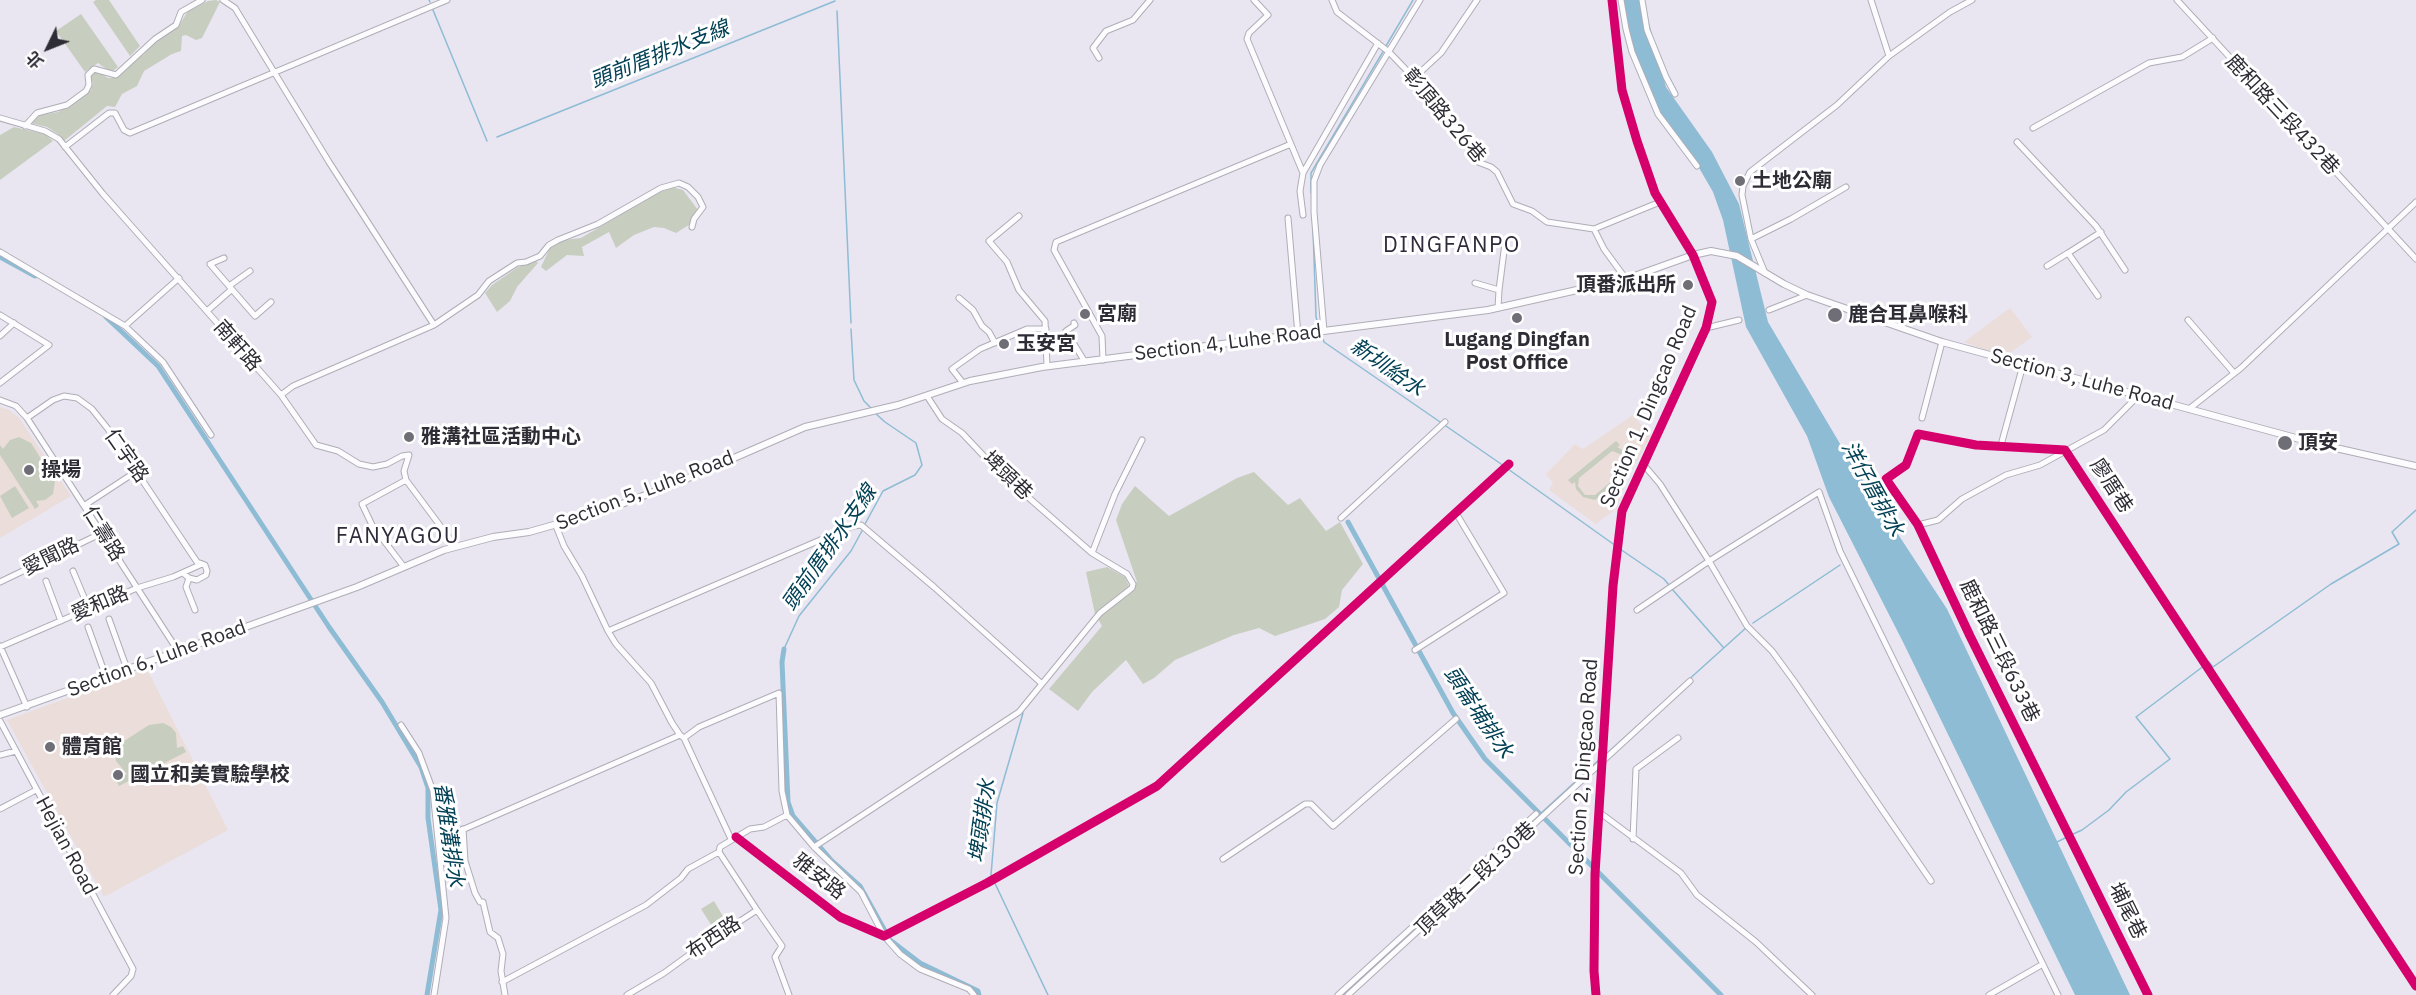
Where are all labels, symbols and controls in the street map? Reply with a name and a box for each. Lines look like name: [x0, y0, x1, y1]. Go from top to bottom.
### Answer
water label: 頭前厝排水支線: [587, 16, 733, 94]
north arrow: [18, 18, 78, 78]
text: 北: [22, 48, 48, 73]
street label: 鹿和路三段432巷: [2220, 50, 2344, 180]
street label: 彰頂路326巷: [1398, 64, 1490, 168]
place label: 土地公廟: [1752, 169, 1832, 193]
marker: 土地公廟: [1733, 174, 1747, 188]
district label: DINGFANPO: [1383, 233, 1521, 259]
place label: 頂番派出所: [1576, 273, 1676, 297]
marker: 頂番派出所: [1681, 278, 1695, 292]
place label: 宮廟: [1097, 302, 1137, 326]
street label: Section 1, Dingcao Road: [1596, 302, 1702, 512]
place label: 鹿合耳鼻喉科: [1848, 303, 1968, 327]
marker: 鹿合耳鼻喉科: [1826, 306, 1844, 324]
marker: 宮廟: [1078, 307, 1092, 321]
marker: Lugang Dingfan Post Office: [1510, 311, 1524, 325]
street label: 南軒路: [208, 315, 266, 377]
street label: Section 4, Luhe Road: [1133, 320, 1323, 366]
place label: Lugang Dingfan Post Office: [1444, 328, 1590, 375]
place label: 玉安宮: [1016, 332, 1076, 356]
water label: 新圳給水: [1345, 334, 1429, 402]
marker: 玉安宮: [997, 337, 1011, 351]
street label: Section 3, Luhe Road: [1988, 344, 2176, 416]
street label: 仁宇路: [99, 425, 153, 487]
place label: 雅溝社區活動中心: [421, 425, 581, 449]
marker: 雅溝社區活動中心: [402, 430, 416, 444]
place label: 頂安: [2298, 431, 2338, 455]
marker: 頂安: [2276, 434, 2294, 452]
water label: 洋仔厝排水: [1836, 437, 1908, 541]
street label: Section 5, Luhe Road: [553, 446, 737, 536]
street label: 埤頭巷: [977, 447, 1037, 505]
street label: 廖厝巷: [2085, 454, 2137, 518]
place label: 操場: [41, 458, 81, 482]
marker: 操場: [22, 463, 36, 477]
water label: 頭前厝排水支線: [778, 481, 882, 615]
street label: 仁壽路: [77, 502, 129, 566]
district label: FANYAGOU: [336, 524, 460, 550]
street label: 愛聞路: [19, 533, 83, 581]
street label: 鹿和路三段633巷: [1954, 576, 2044, 726]
street label: 愛和路: [68, 581, 132, 627]
street label: Section 6, Luhe Road: [64, 616, 250, 702]
street label: Section 2, Dingcao Road: [1564, 658, 1604, 876]
water label: 頭崙埔排水: [1438, 662, 1518, 764]
place label: 體育館: [62, 735, 122, 759]
marker: 體育館: [43, 740, 57, 754]
place label: 國立和美實驗學校: [130, 763, 290, 787]
marker: 國立和美實驗學校: [111, 768, 125, 782]
water label: 埤頭排水: [965, 778, 1001, 864]
water label: 番雅溝排水: [428, 781, 468, 889]
street label: Hejian Road: [30, 793, 102, 899]
street label: 頂草路二段130巷: [1411, 817, 1541, 941]
street label: 雅安路: [788, 849, 850, 905]
street label: 埔尾巷: [2103, 879, 2151, 943]
street label: 布西路: [682, 911, 746, 965]

